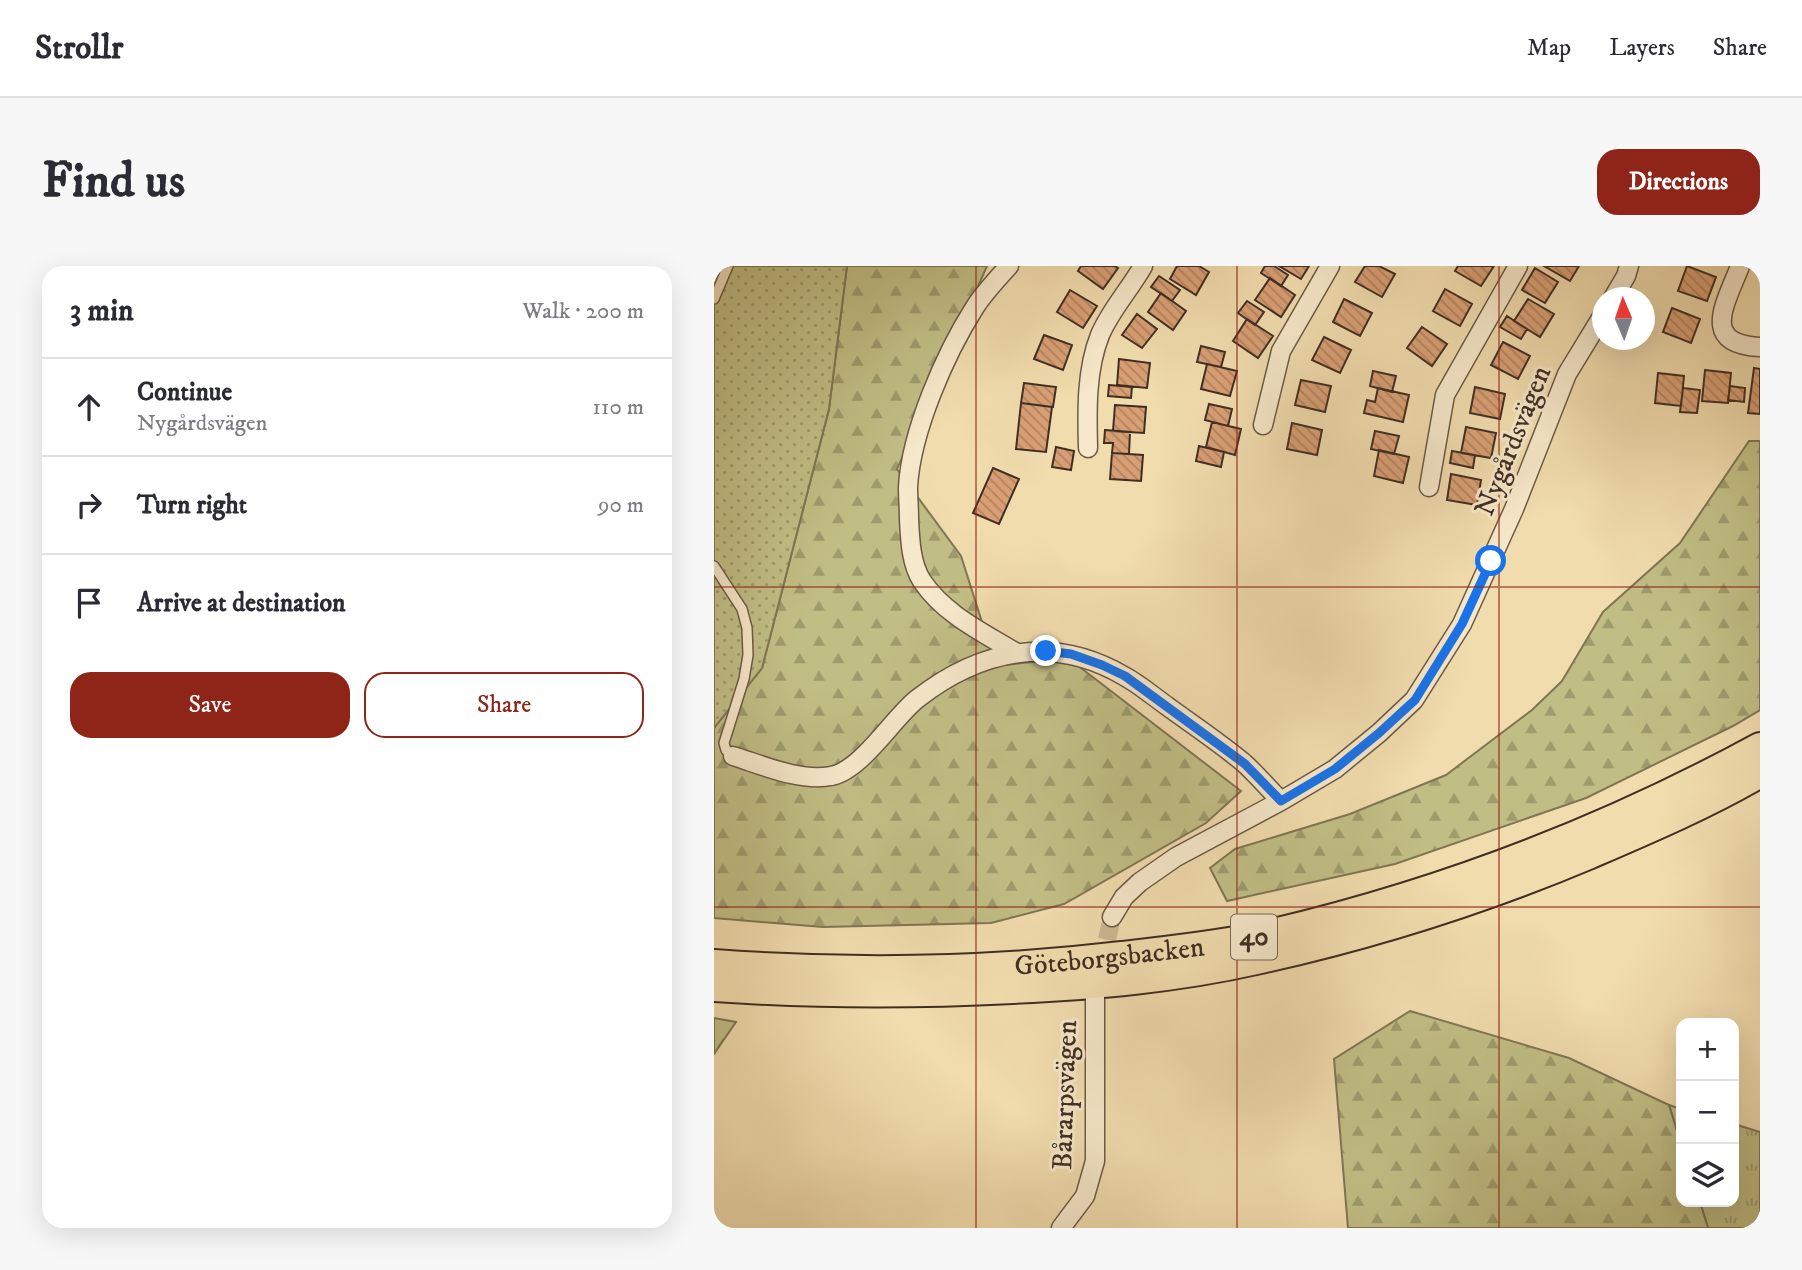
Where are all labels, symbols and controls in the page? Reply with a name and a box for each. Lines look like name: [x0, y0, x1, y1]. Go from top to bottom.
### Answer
text: Strollr: [35, 28, 123, 69]
text: Map: [1527, 33, 1571, 63]
text: Layers: [1609, 33, 1675, 63]
text: Share: [1713, 33, 1767, 63]
button: Directions: [1597, 149, 1760, 215]
text: Find us: [42, 151, 185, 213]
north arrow: [1592, 287, 1655, 350]
text: 3 min: [70, 293, 134, 330]
text: Walk · 200 m: [523, 297, 644, 326]
street label: Nygårdsvägen: [1467, 360, 1559, 521]
text: Continue: [137, 376, 232, 409]
icon: ahead: [70, 388, 108, 426]
text: 110 m: [593, 393, 644, 422]
text: Nygårdsvägen: [137, 409, 268, 438]
icon: right: [70, 486, 108, 524]
text: Turn right: [137, 489, 247, 522]
text: 90 m: [598, 491, 644, 520]
route start: [1475, 545, 1506, 576]
icon: arrive: [70, 584, 108, 622]
text: Arrive at destination: [137, 587, 346, 620]
route end: [1030, 635, 1061, 666]
button: Save: [70, 672, 350, 738]
button: Share: [364, 672, 644, 738]
road number: 40: [1231, 915, 1277, 960]
street label: Göteborgsbacken: [1013, 929, 1207, 983]
map controls: [1676, 1018, 1739, 1207]
button: +: [1676, 1018, 1739, 1081]
street label: Bårarpsvägen: [1045, 1019, 1085, 1170]
button: −: [1676, 1081, 1739, 1144]
button: layers: [1676, 1144, 1739, 1207]

